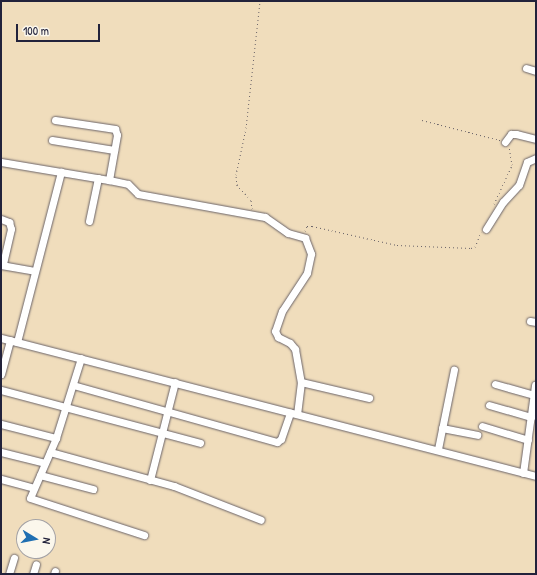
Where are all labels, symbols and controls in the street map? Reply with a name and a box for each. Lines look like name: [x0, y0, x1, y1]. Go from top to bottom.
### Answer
scale bar: [18, 16, 102, 42]
text: 100 m: [23, 22, 49, 39]
north arrow: [16, 519, 56, 559]
text: N: [39, 537, 54, 545]

